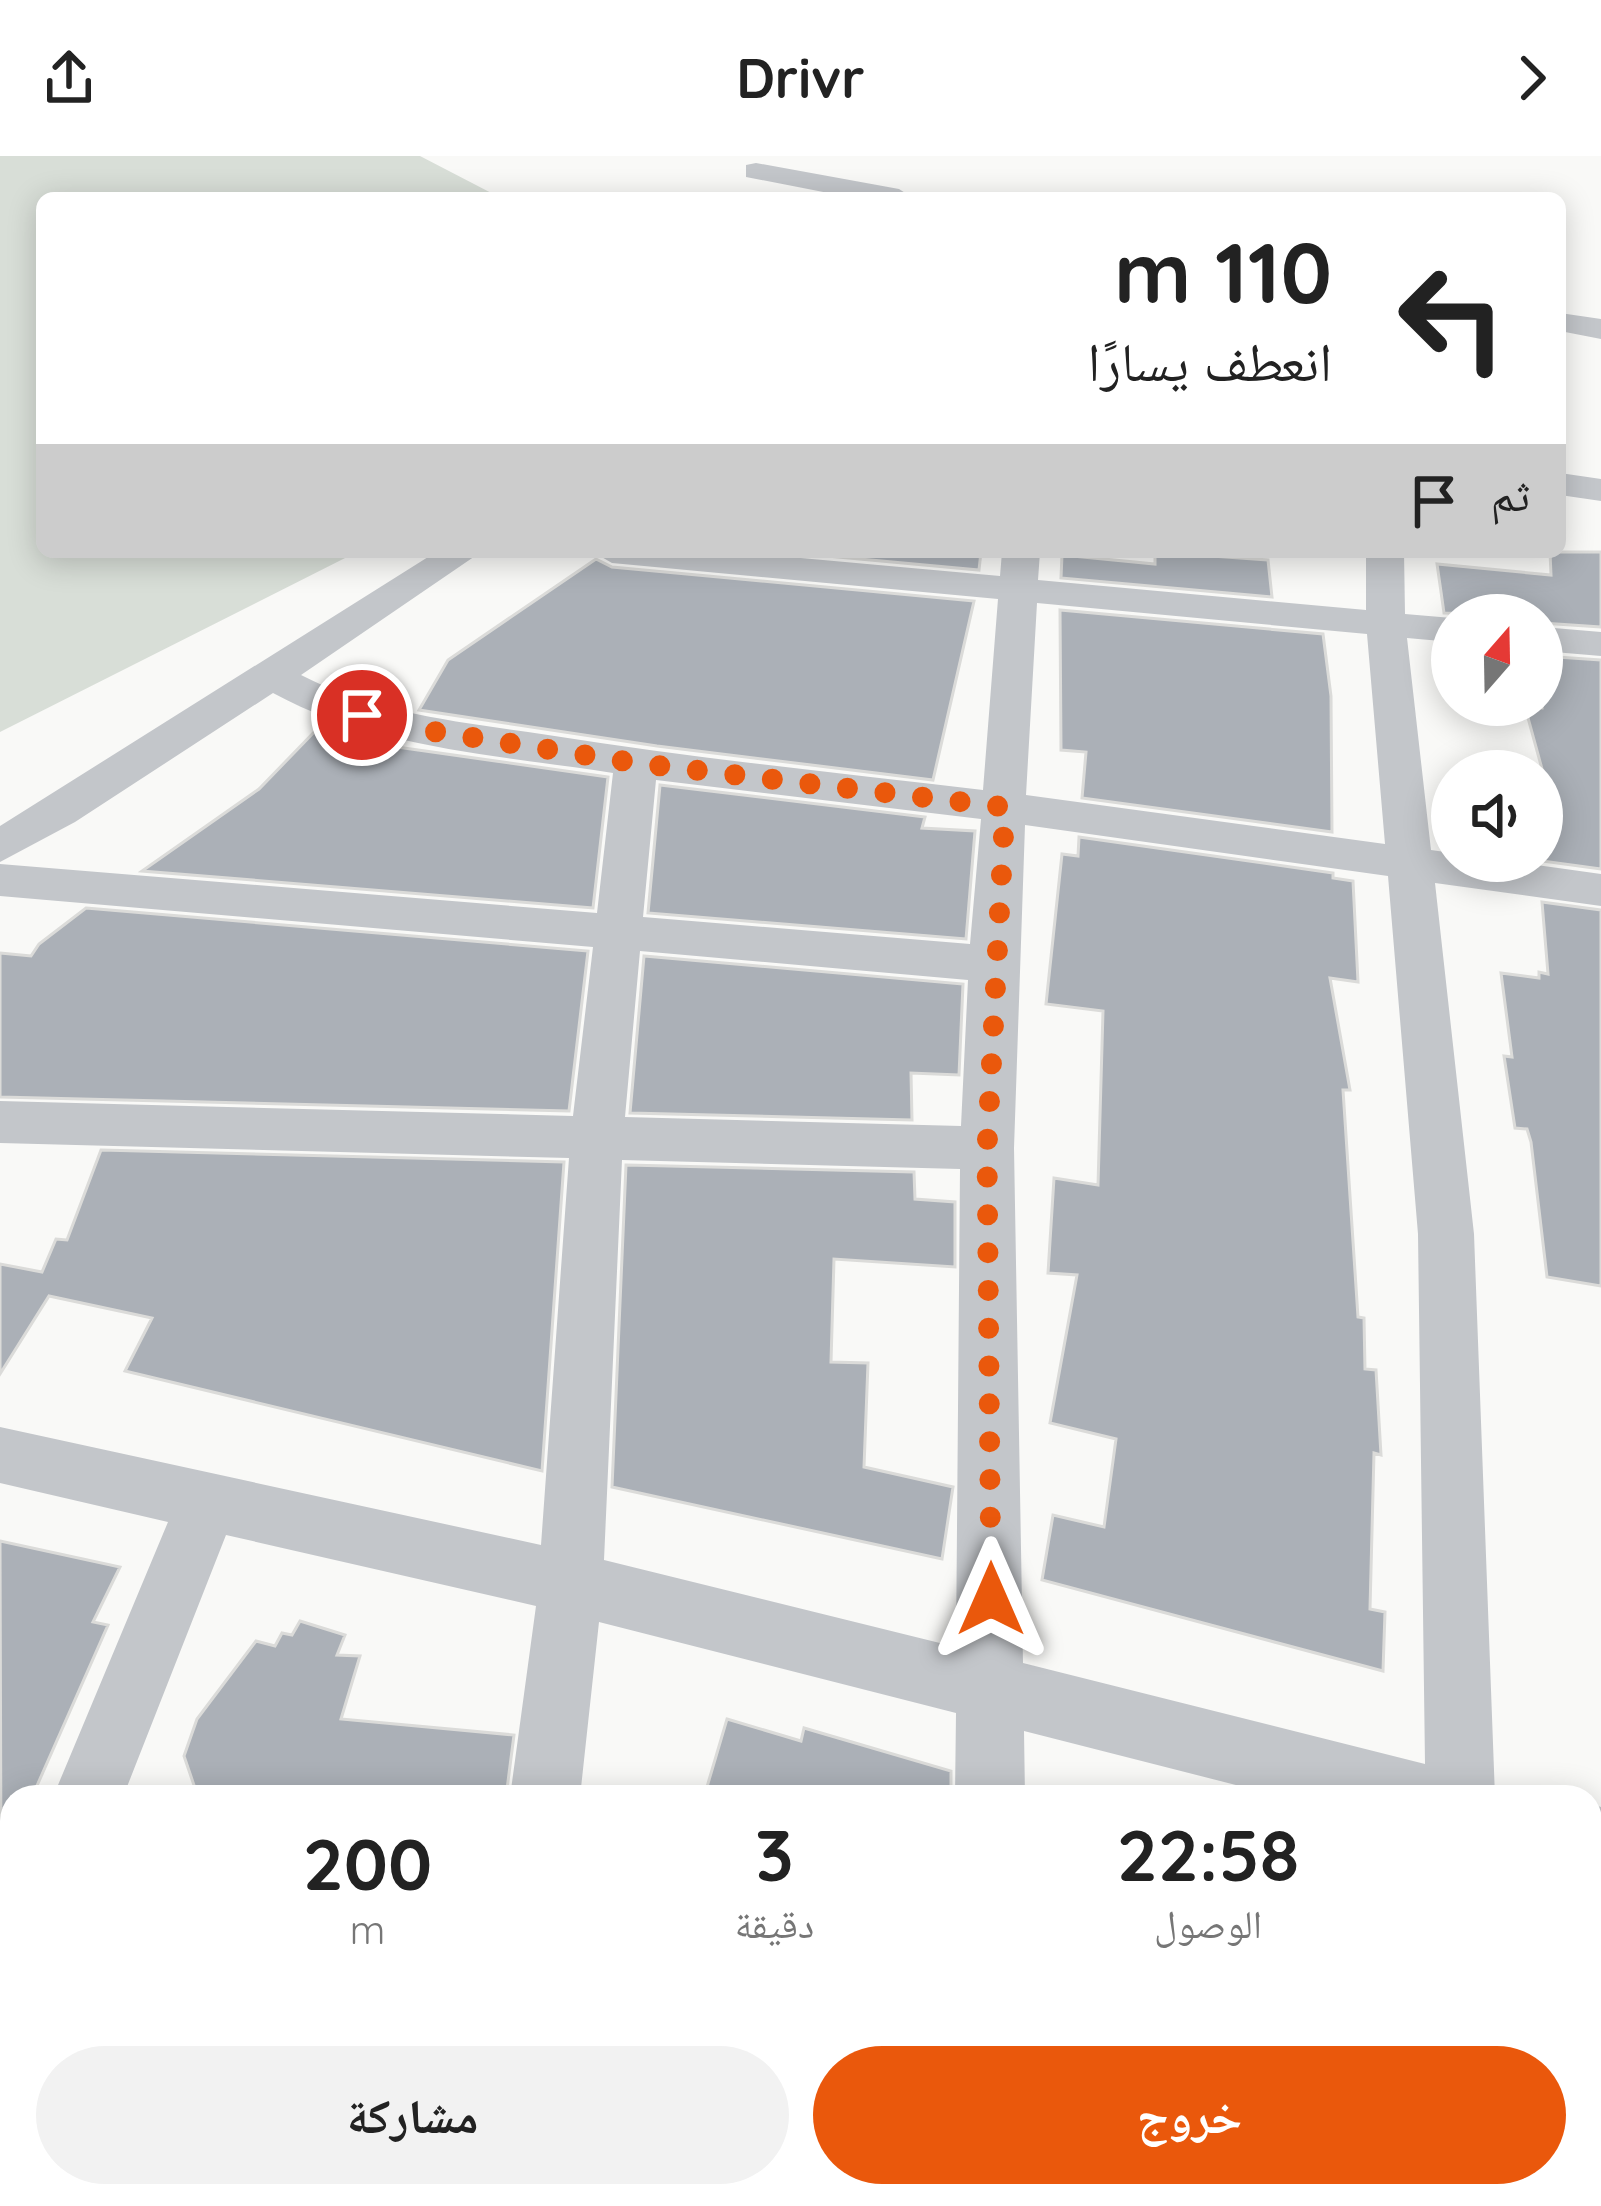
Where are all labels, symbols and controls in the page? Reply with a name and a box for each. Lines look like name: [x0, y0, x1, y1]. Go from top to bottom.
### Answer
text: Drivr: [736, 44, 865, 112]
icon: share: [36, 45, 102, 111]
icon: forward: [1499, 45, 1565, 111]
text: 110 m: [1114, 219, 1332, 324]
icon: left: [1374, 240, 1530, 396]
text: انعطف يسارًا: [1087, 327, 1332, 395]
text: ثم: [1491, 466, 1530, 522]
icon: arrive: [1401, 468, 1467, 534]
north arrow: [1431, 594, 1563, 726]
map controls: [1431, 594, 1563, 882]
pin: [311, 664, 413, 766]
icon: arrive: [329, 682, 395, 748]
button: sound: [1431, 750, 1563, 882]
position arrow: [928, 1536, 1054, 1662]
text: 3: [755, 1809, 794, 1899]
text: 22:58: [1117, 1809, 1299, 1899]
text: 200: [303, 1818, 432, 1908]
text: دقيقة: [735, 1899, 814, 1948]
text: الوصول: [1154, 1899, 1262, 1948]
text: m: [350, 1905, 385, 1954]
button: مشاركة: [36, 2046, 789, 2184]
button: خروج: [813, 2046, 1566, 2184]

